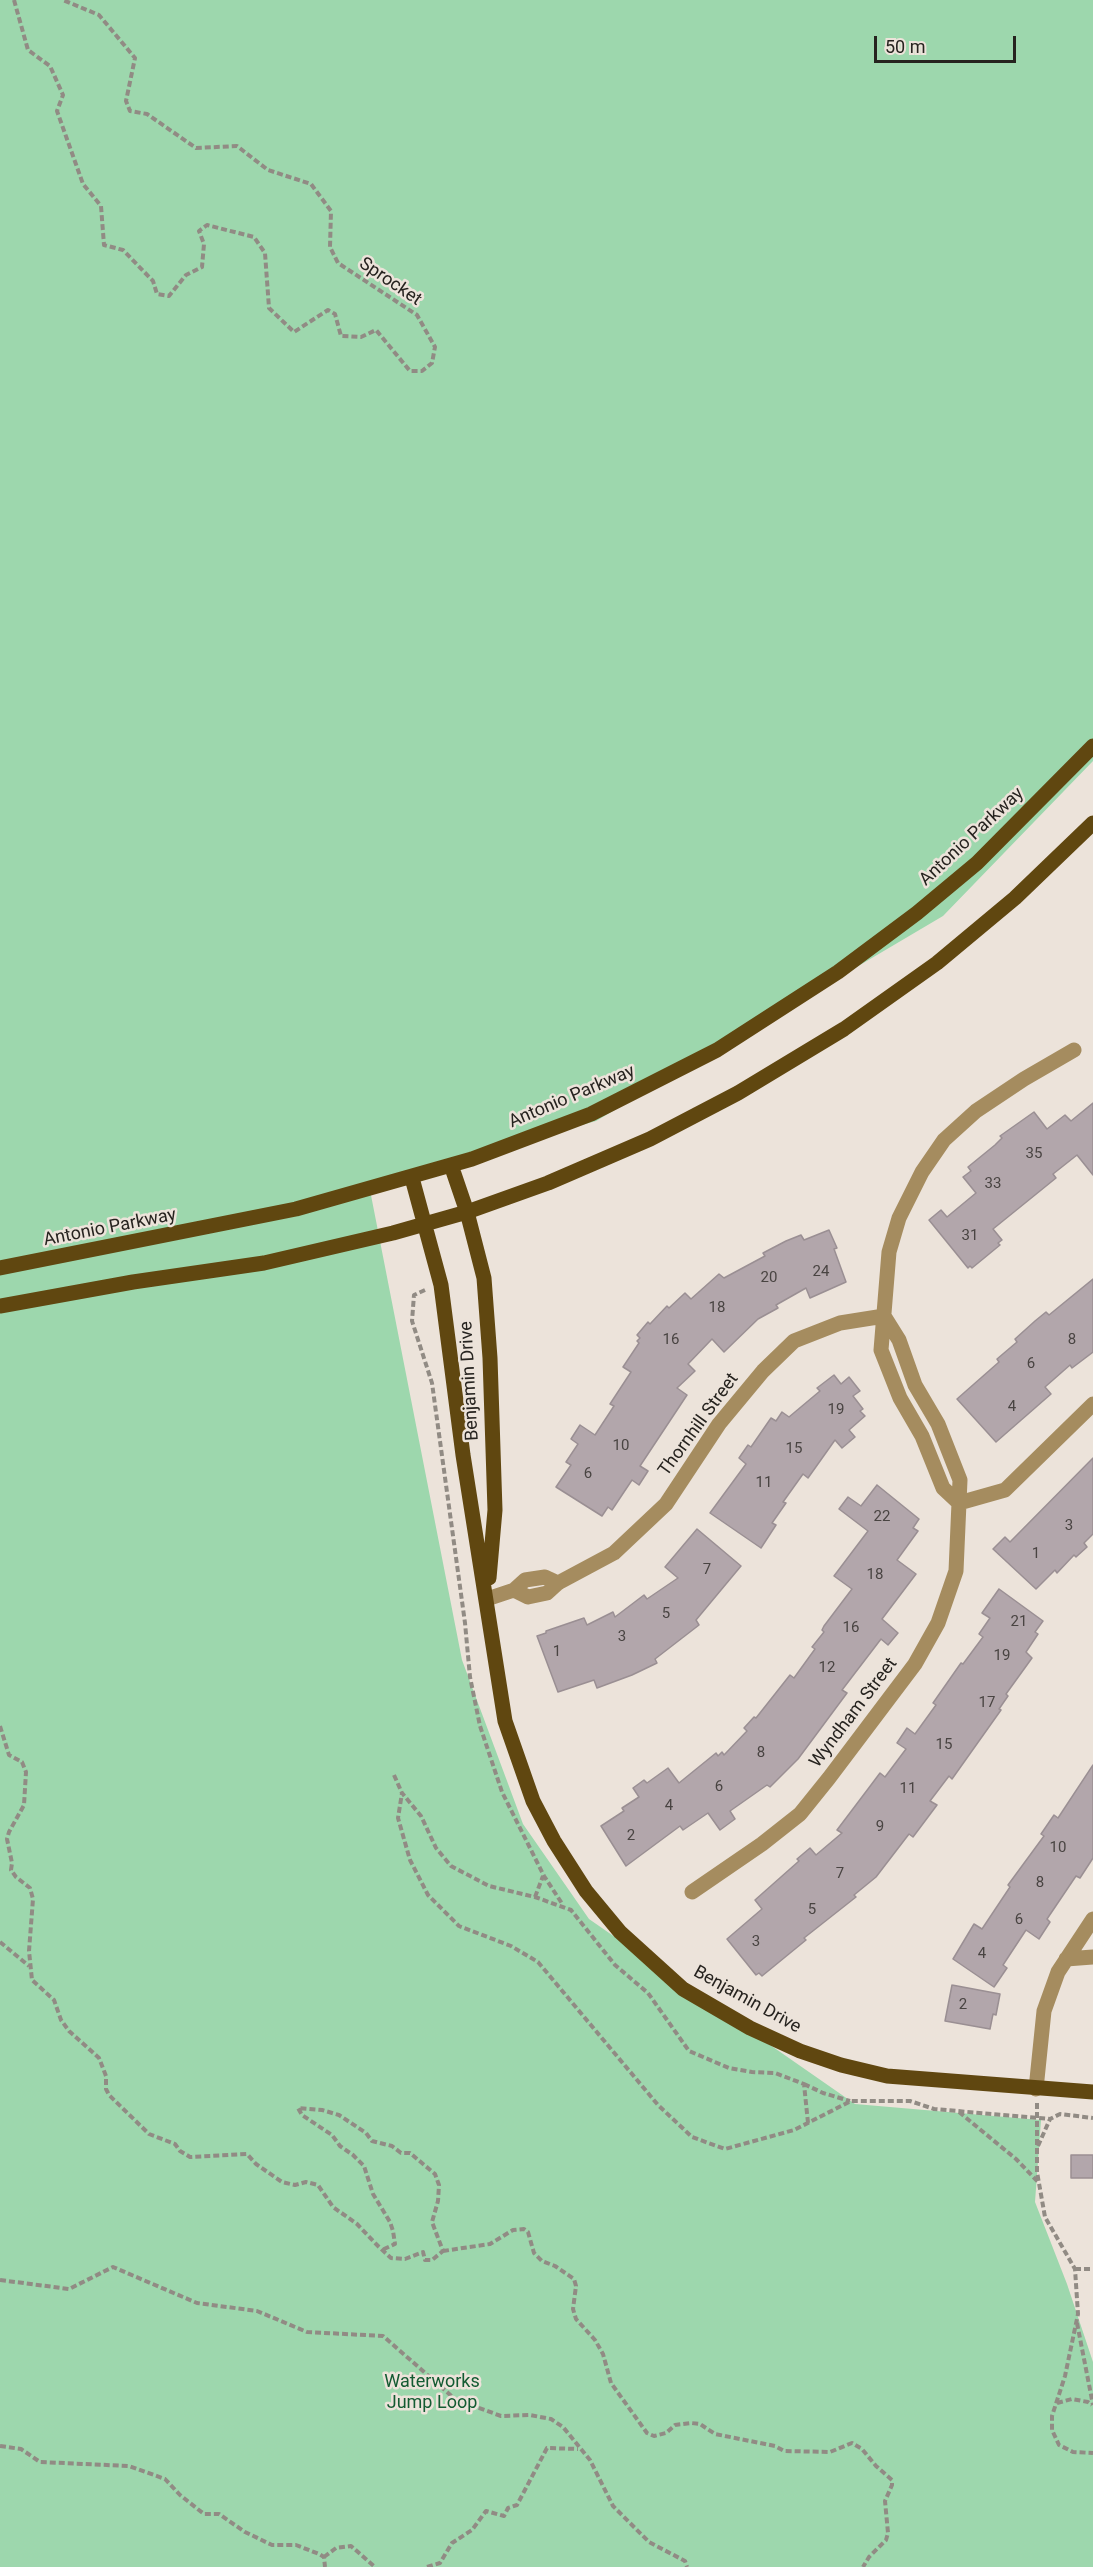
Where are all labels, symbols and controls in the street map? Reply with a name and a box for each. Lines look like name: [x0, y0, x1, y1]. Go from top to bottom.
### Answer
scale bar: [877, 24, 1020, 62]
text: 50 m: [885, 36, 925, 57]
street label: Sprocket: [355, 253, 425, 311]
street label: Antonio Parkway: [915, 783, 1029, 891]
street label: Antonio Parkway: [506, 1061, 638, 1133]
house number: 35: [1026, 1145, 1042, 1163]
house number: 33: [985, 1175, 1001, 1193]
street label: Antonio Parkway: [42, 1205, 178, 1251]
house number: 31: [962, 1227, 978, 1245]
house number: 24: [813, 1263, 829, 1281]
house number: 20: [761, 1269, 777, 1287]
house number: 18: [709, 1299, 725, 1317]
street label: Benjamin Drive: [456, 1321, 484, 1441]
house number: 16: [663, 1331, 679, 1349]
house number: 8: [1068, 1331, 1076, 1349]
house number: 6: [1027, 1355, 1035, 1373]
street label: Thornhill Street: [654, 1369, 744, 1481]
house number: 4: [1008, 1398, 1016, 1416]
house number: 19: [828, 1401, 844, 1419]
house number: 10: [613, 1437, 629, 1455]
house number: 15: [786, 1440, 802, 1458]
house number: 6: [584, 1465, 592, 1483]
house number: 11: [756, 1474, 772, 1492]
house number: 22: [874, 1508, 890, 1526]
house number: 3: [1065, 1517, 1073, 1535]
house number: 1: [1032, 1545, 1040, 1563]
house number: 7: [703, 1561, 711, 1579]
house number: 18: [867, 1566, 883, 1584]
house number: 5: [662, 1605, 670, 1623]
house number: 21: [1011, 1613, 1027, 1631]
house number: 16: [843, 1619, 859, 1637]
house number: 3: [618, 1628, 626, 1646]
house number: 1: [553, 1643, 561, 1661]
house number: 19: [994, 1647, 1010, 1665]
street label: Wyndham Street: [806, 1654, 902, 1772]
house number: 12: [819, 1659, 835, 1677]
house number: 17: [979, 1694, 995, 1712]
house number: 15: [936, 1736, 952, 1754]
house number: 8: [757, 1744, 765, 1762]
house number: 6: [715, 1778, 723, 1796]
house number: 11: [900, 1780, 916, 1798]
house number: 4: [665, 1797, 673, 1815]
house number: 9: [876, 1818, 884, 1836]
house number: 2: [627, 1827, 635, 1845]
house number: 10: [1050, 1839, 1066, 1857]
house number: 7: [836, 1865, 844, 1883]
house number: 8: [1036, 1874, 1044, 1892]
house number: 5: [808, 1901, 816, 1919]
house number: 6: [1015, 1911, 1023, 1929]
house number: 3: [752, 1933, 760, 1951]
house number: 4: [978, 1945, 986, 1963]
street label: Benjamin Drive: [689, 1962, 805, 2038]
house number: 2: [959, 1996, 967, 2014]
park label: Waterworks Jump Loop: [384, 2371, 480, 2414]

